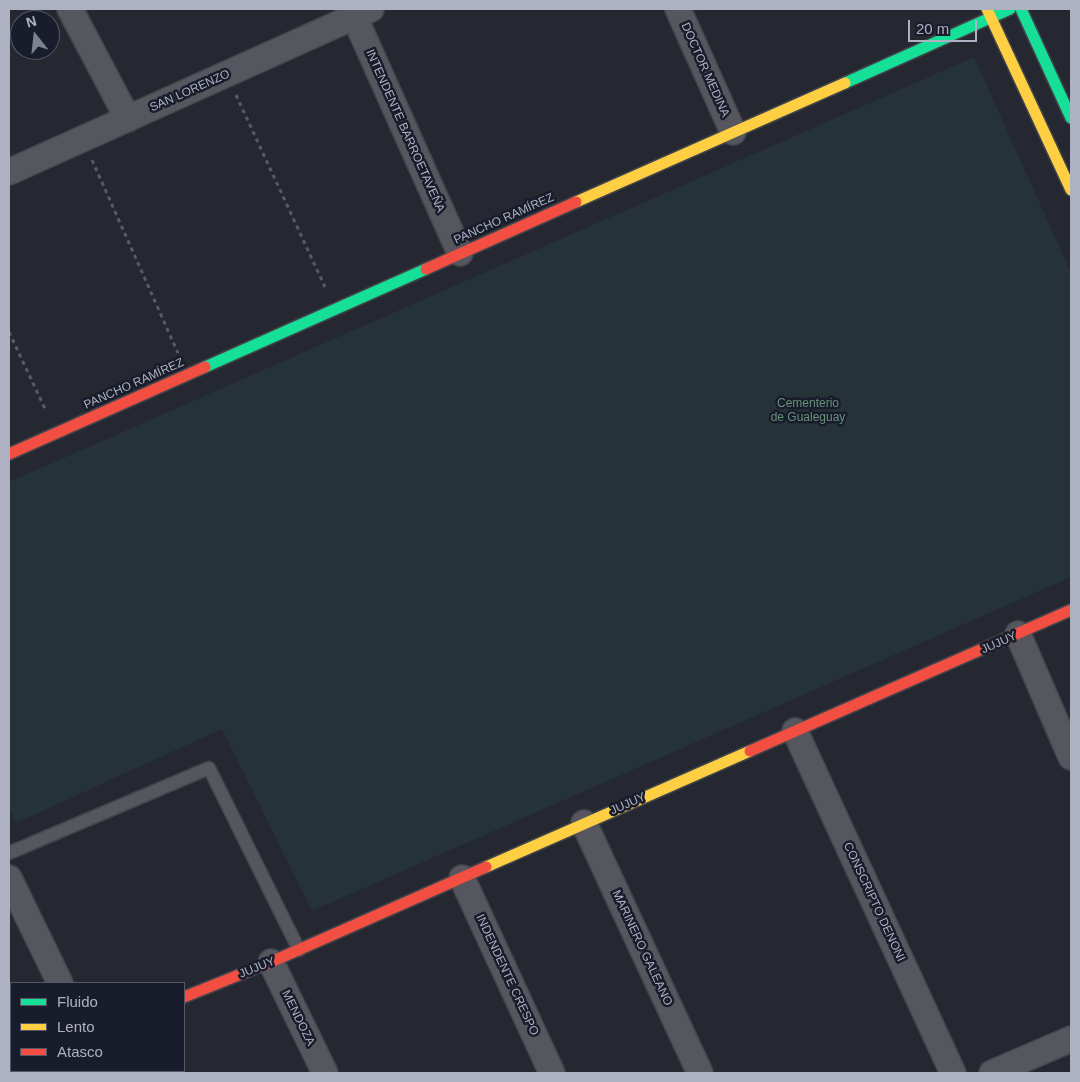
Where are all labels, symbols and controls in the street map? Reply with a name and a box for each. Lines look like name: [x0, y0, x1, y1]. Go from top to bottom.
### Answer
north arrow: [10, 10, 60, 60]
scale bar: [910, 10, 979, 42]
text: N: [24, 12, 38, 31]
text: 20 m: [916, 20, 949, 37]
street label: DOCTOR MEDINA: [678, 21, 732, 119]
street label: INTENDENTE BARROETAVEÑA: [362, 47, 448, 215]
street label: SAN LORENZO: [148, 67, 232, 115]
street label: PANCHO RAMÍREZ: [452, 191, 556, 247]
street label: PANCHO RAMÍREZ: [82, 356, 186, 412]
park label: Cementerio de Gualeguay: [771, 397, 845, 425]
street label: JUJUY: [979, 629, 1019, 657]
street label: JUJUY: [608, 790, 648, 818]
street label: CONSCRIPTO DENONI: [840, 840, 908, 964]
street label: MARINERO GALEANO: [609, 888, 675, 1008]
street label: INDENDENTE CRESPO: [473, 912, 541, 1038]
street label: JUJUY: [237, 954, 277, 982]
legend: [10, 982, 185, 1072]
street label: MENDOZA: [278, 988, 318, 1048]
text: Fluido: [57, 993, 98, 1010]
text: Lento: [57, 1018, 95, 1035]
text: Atasco: [57, 1043, 103, 1060]

